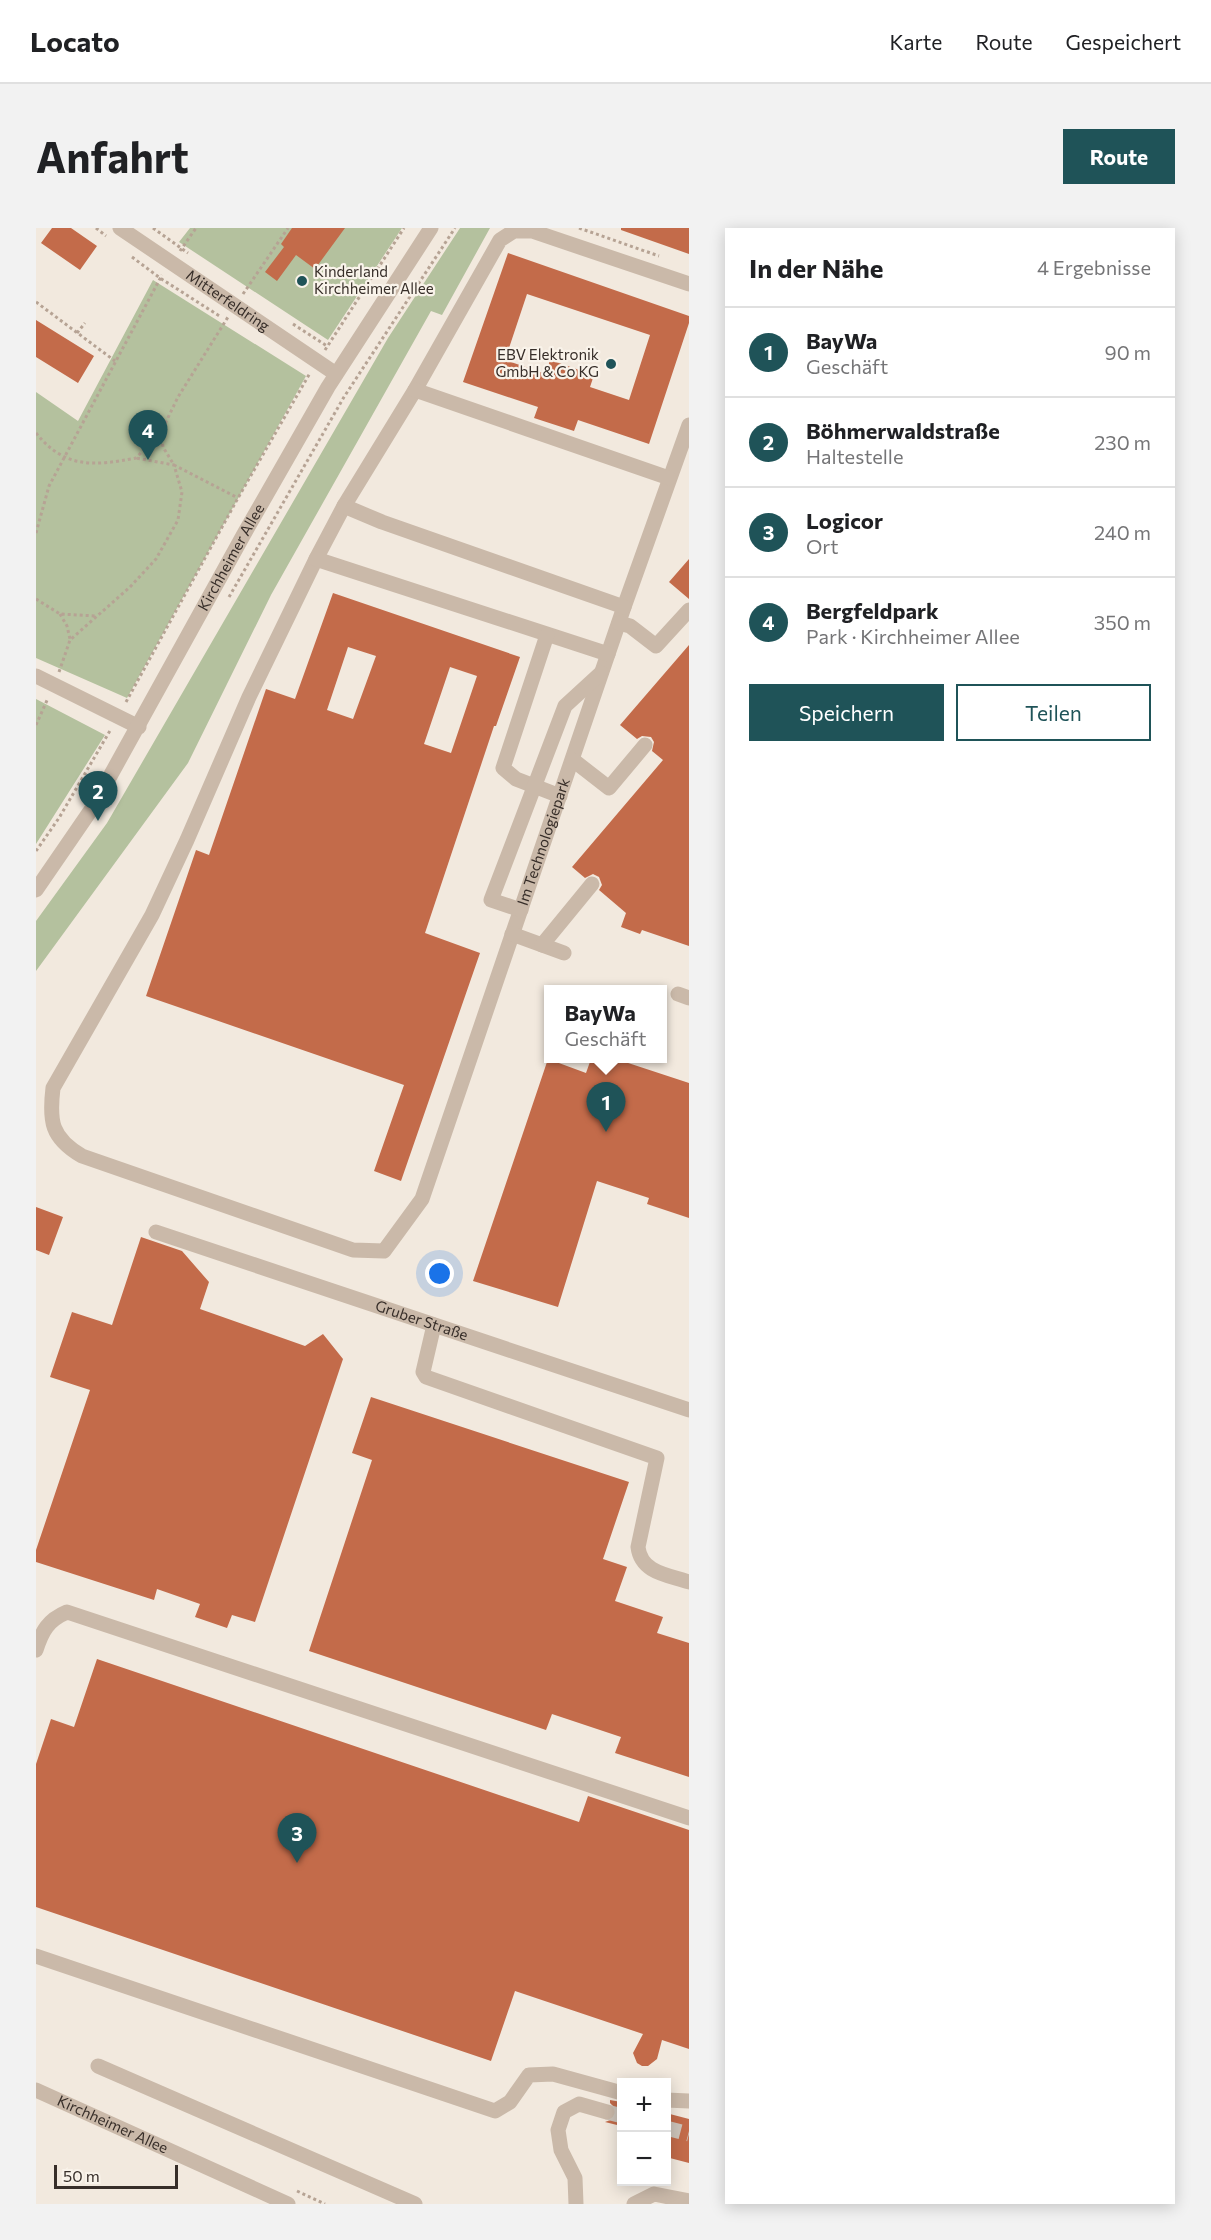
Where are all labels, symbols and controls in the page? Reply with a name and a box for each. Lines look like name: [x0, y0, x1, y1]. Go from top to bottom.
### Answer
text: Locato: [30, 24, 120, 58]
text: Karte: [889, 29, 942, 54]
text: Route: [975, 29, 1033, 54]
text: Gespeichert: [1066, 29, 1181, 54]
button: Route: [1063, 129, 1175, 184]
text: Anfahrt: [36, 130, 189, 182]
text: In der Nähe: [749, 252, 884, 283]
text: 4 Ergebnisse: [1037, 255, 1151, 279]
place label: Kinderland Kirchheimer Allee: [314, 262, 434, 297]
street label: Mitterfeldring: [183, 265, 273, 335]
marker: Kinderland Kirchheimer Allee: [295, 274, 309, 288]
text: BayWa: [806, 327, 877, 354]
text: 1: [764, 340, 773, 364]
text: 90 m: [1105, 340, 1151, 364]
place label: EBV Elektronik GmbH & Co KG: [495, 345, 599, 380]
text: Geschäft: [806, 354, 888, 378]
marker: EBV Elektronik GmbH & Co KG: [604, 357, 618, 371]
pin: 4: [128, 410, 168, 460]
text: Böhmerwaldstraße: [806, 417, 1000, 444]
text: 2: [763, 430, 774, 454]
text: 230 m: [1094, 430, 1151, 454]
text: Haltestelle: [806, 444, 904, 468]
street label: Kirchheimer Allee: [193, 500, 267, 614]
text: Logicor: [806, 507, 883, 534]
text: 3: [763, 520, 774, 544]
text: 240 m: [1094, 520, 1151, 544]
text: Ort: [806, 534, 839, 558]
text: Bergfeldpark: [806, 597, 939, 624]
text: 4: [762, 610, 775, 634]
text: 350 m: [1094, 610, 1151, 634]
text: Park · Kirchheimer Allee: [806, 624, 1020, 648]
button: Speichern: [749, 684, 944, 741]
button: Teilen: [956, 684, 1151, 741]
pin: 2: [78, 772, 118, 821]
street label: Im Technologiepark: [513, 775, 573, 908]
popup: [544, 985, 667, 1063]
text: BayWa: [564, 999, 636, 1026]
text: Geschäft: [564, 1026, 647, 1050]
pin: 1: [586, 1082, 626, 1132]
your location: [425, 1259, 454, 1288]
street label: Gruber Straße: [373, 1296, 471, 1344]
pin: 3: [278, 1814, 316, 1863]
map controls: [617, 2078, 671, 2186]
button: +: [617, 2078, 671, 2132]
street label: Kirchheimer Allee: [55, 2091, 171, 2157]
button: −: [617, 2132, 671, 2186]
scale bar: [54, 2162, 178, 2190]
text: 50 m: [63, 2166, 100, 2185]

